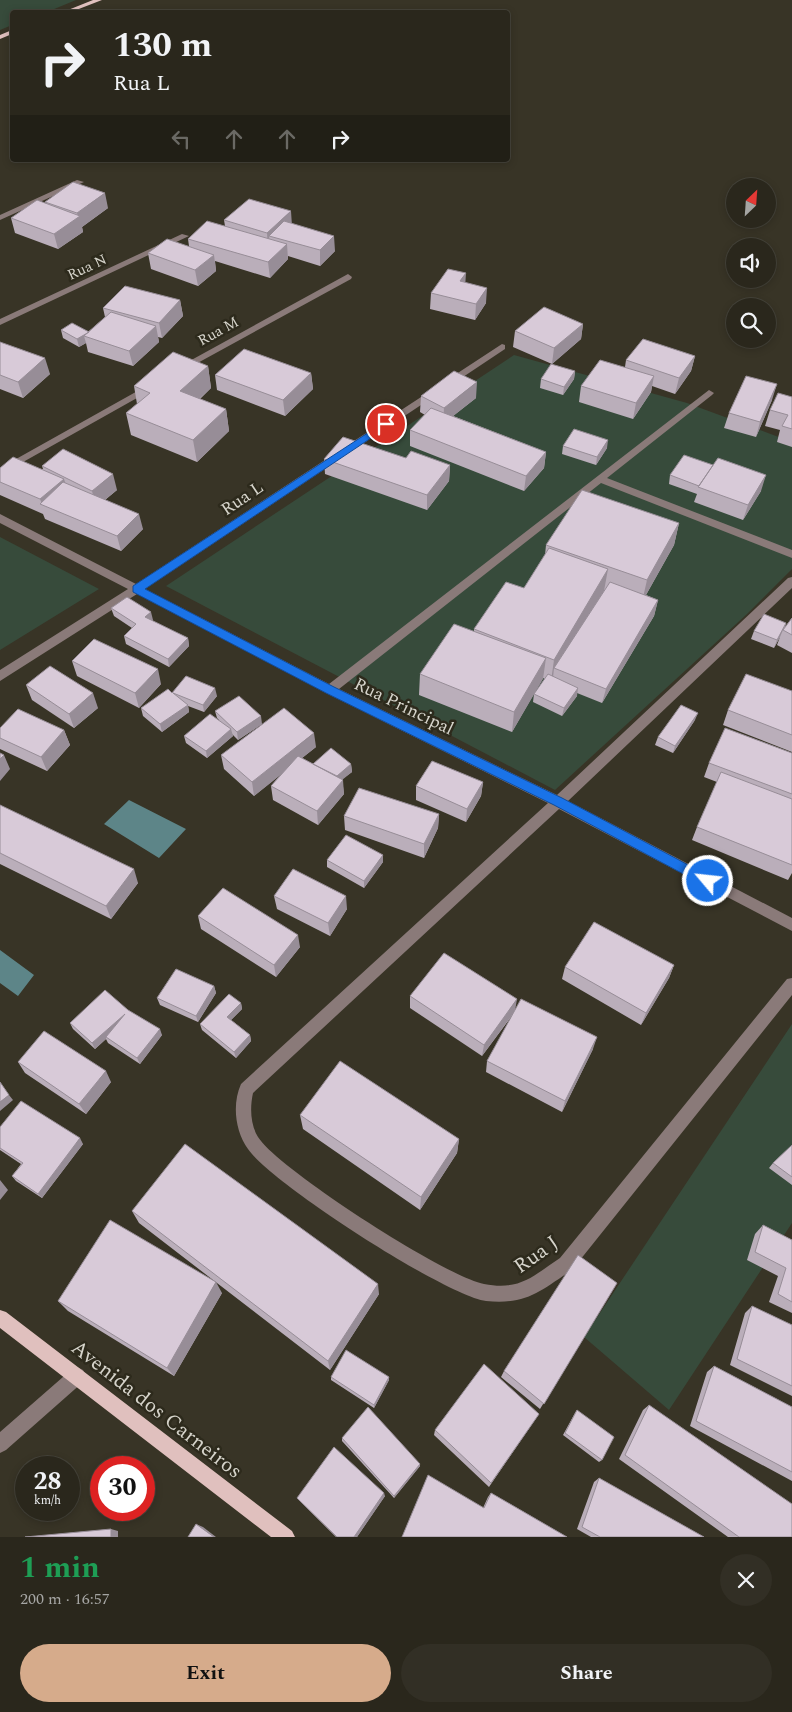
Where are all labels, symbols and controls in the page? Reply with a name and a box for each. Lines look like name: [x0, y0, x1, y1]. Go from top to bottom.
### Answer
text: 130 m: [113, 19, 212, 72]
icon: right: [30, 30, 95, 95]
text: Rua L: [113, 67, 170, 100]
icon: left: [167, 125, 195, 153]
icon: ahead: [220, 125, 248, 153]
icon: ahead: [273, 125, 301, 153]
icon: right: [326, 125, 354, 153]
north arrow: [726, 178, 776, 228]
map controls: [726, 178, 776, 348]
button: sound: [726, 238, 776, 288]
street label: Rua N: [64, 248, 111, 287]
button: search: [726, 298, 776, 348]
street label: Rua M: [194, 311, 243, 352]
pin: [365, 403, 407, 445]
icon: arrive: [372, 410, 400, 438]
street label: Rua L: [215, 474, 269, 523]
street label: Rua Principal: [349, 671, 458, 742]
position arrow: [681, 854, 733, 906]
street label: Rua J: [507, 1228, 566, 1282]
street label: Avenida dos Carneiros: [64, 1333, 249, 1487]
speed limit sign: 30: [90, 1456, 155, 1521]
text: 28: [33, 1463, 62, 1501]
text: km/h: [34, 1491, 61, 1510]
text: 1 min: [20, 1545, 100, 1591]
button: close: [720, 1554, 772, 1606]
text: 200 m · 16:57: [20, 1587, 110, 1611]
button: Exit: [20, 1644, 391, 1702]
button: Share: [401, 1644, 772, 1702]

